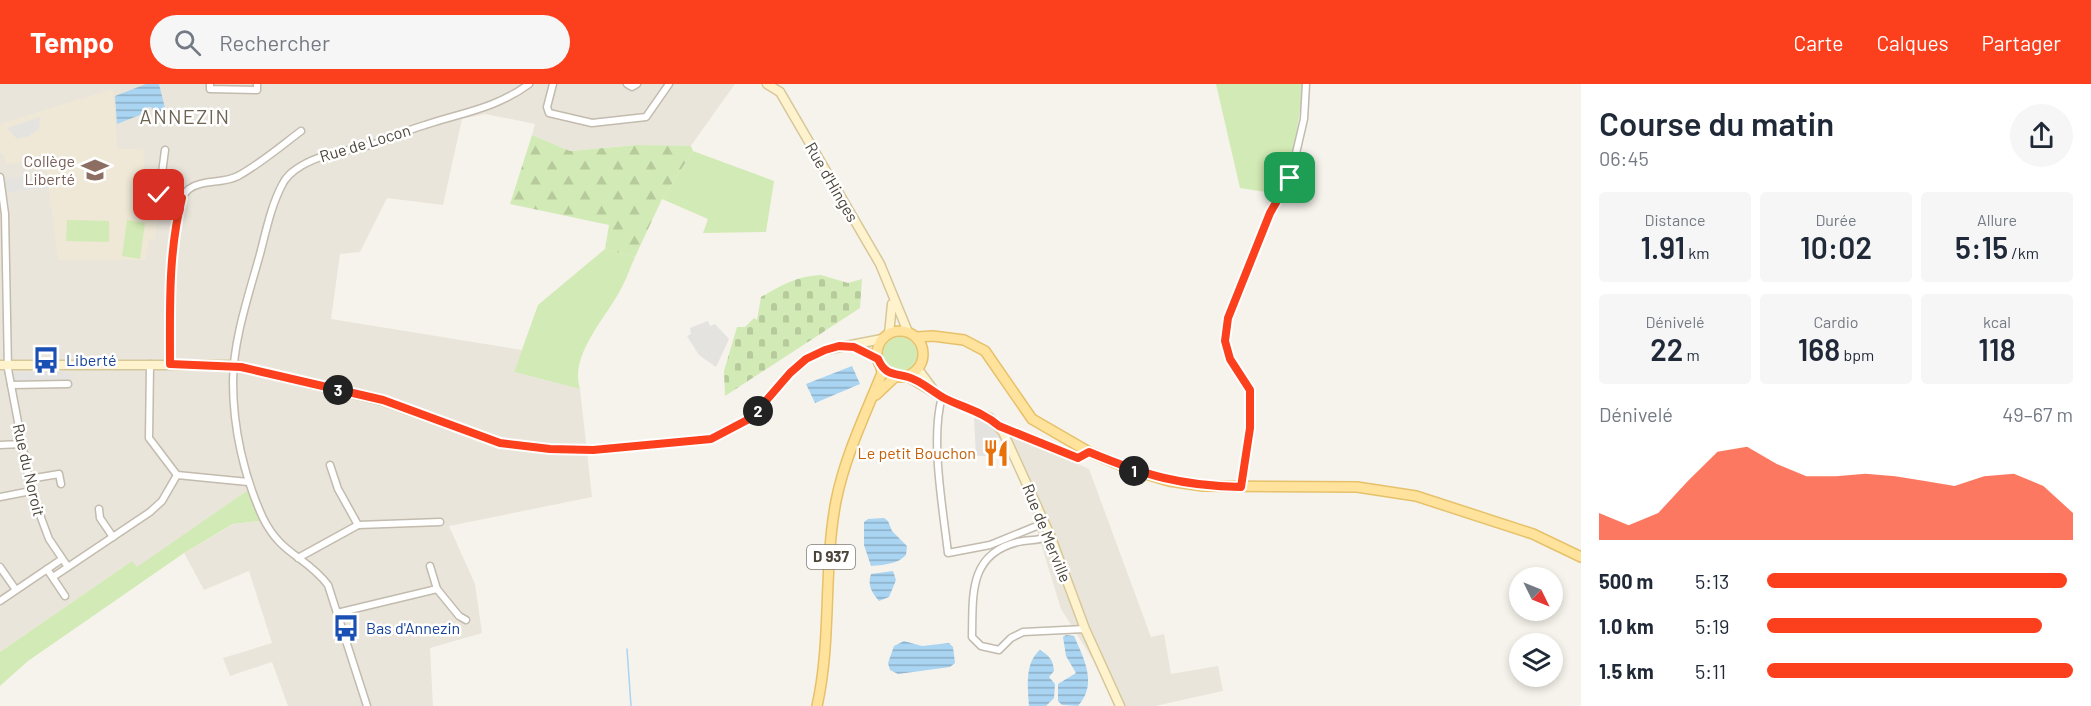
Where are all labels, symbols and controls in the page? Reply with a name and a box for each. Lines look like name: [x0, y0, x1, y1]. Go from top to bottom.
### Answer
search box: [150, 15, 570, 69]
text: Tempo: [30, 25, 114, 59]
icon: search: [171, 26, 204, 59]
text: Rechercher: [219, 29, 330, 55]
text: Carte: [1794, 30, 1843, 55]
text: Calques: [1876, 30, 1949, 55]
text: Partager: [1982, 30, 2061, 55]
text: Course du matin: [1599, 103, 1834, 143]
district label: ANNEZIN: [140, 104, 230, 128]
button: share: [2010, 104, 2073, 167]
street label: Rue de Locon: [317, 120, 413, 165]
street label: Rue d'Hinges: [802, 139, 863, 225]
text: 06:45: [1599, 146, 1649, 170]
place label: Collège Liberté: [24, 151, 75, 188]
pin: [1264, 152, 1315, 203]
school or university icon: Collège Liberté: [80, 155, 110, 185]
icon: arrive: [1273, 161, 1306, 194]
pin: [133, 169, 184, 220]
icon: check: [142, 178, 175, 211]
text: Distance: [1645, 210, 1705, 229]
text: Durée: [1815, 210, 1857, 229]
text: Allure: [1977, 210, 2017, 229]
text: 1.91: [1640, 229, 1685, 265]
text: 10:02: [1800, 229, 1872, 265]
text: 5:15: [1955, 229, 2008, 265]
text: km: [1685, 243, 1710, 262]
text: /km: [2008, 243, 2039, 262]
text: Dénivelé: [1645, 312, 1705, 331]
text: Cardio: [1813, 312, 1859, 331]
text: kcal: [1983, 312, 2011, 331]
text: 22: [1650, 331, 1683, 367]
text: 168: [1798, 331, 1840, 367]
text: 118: [1978, 331, 2016, 367]
bus stop icon: Liberté: [31, 345, 61, 375]
text: m: [1683, 345, 1700, 364]
text: bpm: [1840, 345, 1874, 364]
place label: Liberté: [66, 350, 116, 369]
pin: 3: [323, 375, 353, 405]
text: 3: [334, 380, 342, 399]
pin: 2: [743, 396, 773, 426]
text: 2: [754, 401, 762, 420]
text: Dénivelé: [1599, 402, 1673, 426]
text: 49–67 m: [2002, 402, 2073, 426]
street label: Rue du Noroit: [10, 422, 49, 518]
restaurant icon: Le petit Bouchon: [981, 438, 1011, 468]
place label: Le petit Bouchon: [858, 443, 976, 462]
pin: 1: [1119, 456, 1149, 486]
text: 1: [1131, 461, 1137, 480]
street label: Rue de Merville: [1019, 481, 1076, 585]
road number: D 937: [807, 545, 855, 569]
north arrow: [1509, 567, 1563, 621]
map controls: [1509, 567, 1563, 687]
text: 500 m: [1599, 569, 1653, 593]
text: 5:13: [1695, 569, 1729, 593]
bus stop icon: Bas d'Annezin: [331, 613, 361, 643]
text: 1.0 km: [1599, 614, 1654, 638]
text: 5:19: [1695, 614, 1729, 638]
place label: Bas d'Annezin: [366, 618, 460, 637]
button: layers: [1509, 633, 1563, 687]
text: 1.5 km: [1599, 659, 1654, 683]
text: 5:11: [1695, 659, 1726, 683]

